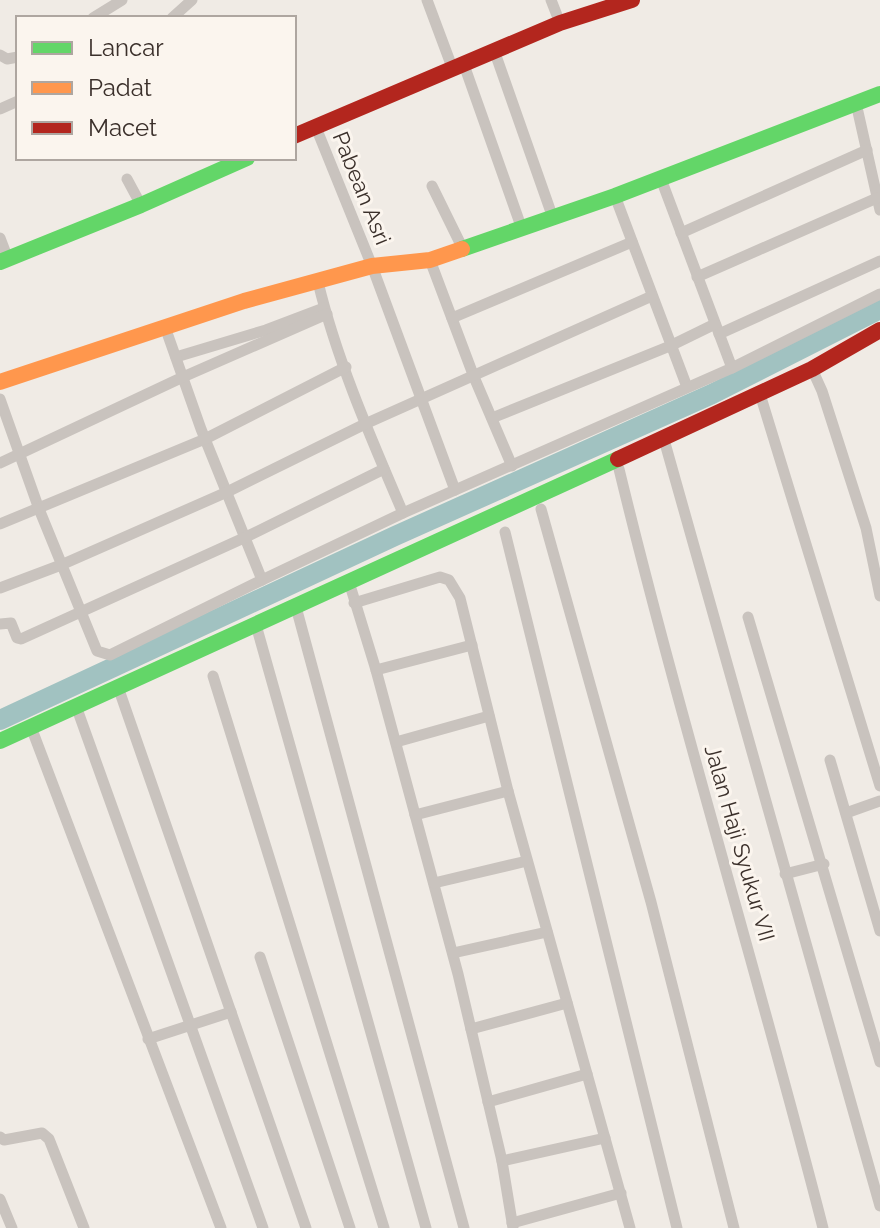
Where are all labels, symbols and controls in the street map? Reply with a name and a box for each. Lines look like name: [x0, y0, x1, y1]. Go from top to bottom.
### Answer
legend: [16, 16, 296, 160]
text: Lancar: [88, 33, 164, 62]
text: Padat: [88, 73, 152, 102]
text: Macet: [88, 113, 157, 142]
street label: Pabean Asri: [328, 128, 396, 248]
street label: Jalan Haji Syukur VII: [700, 742, 780, 944]

